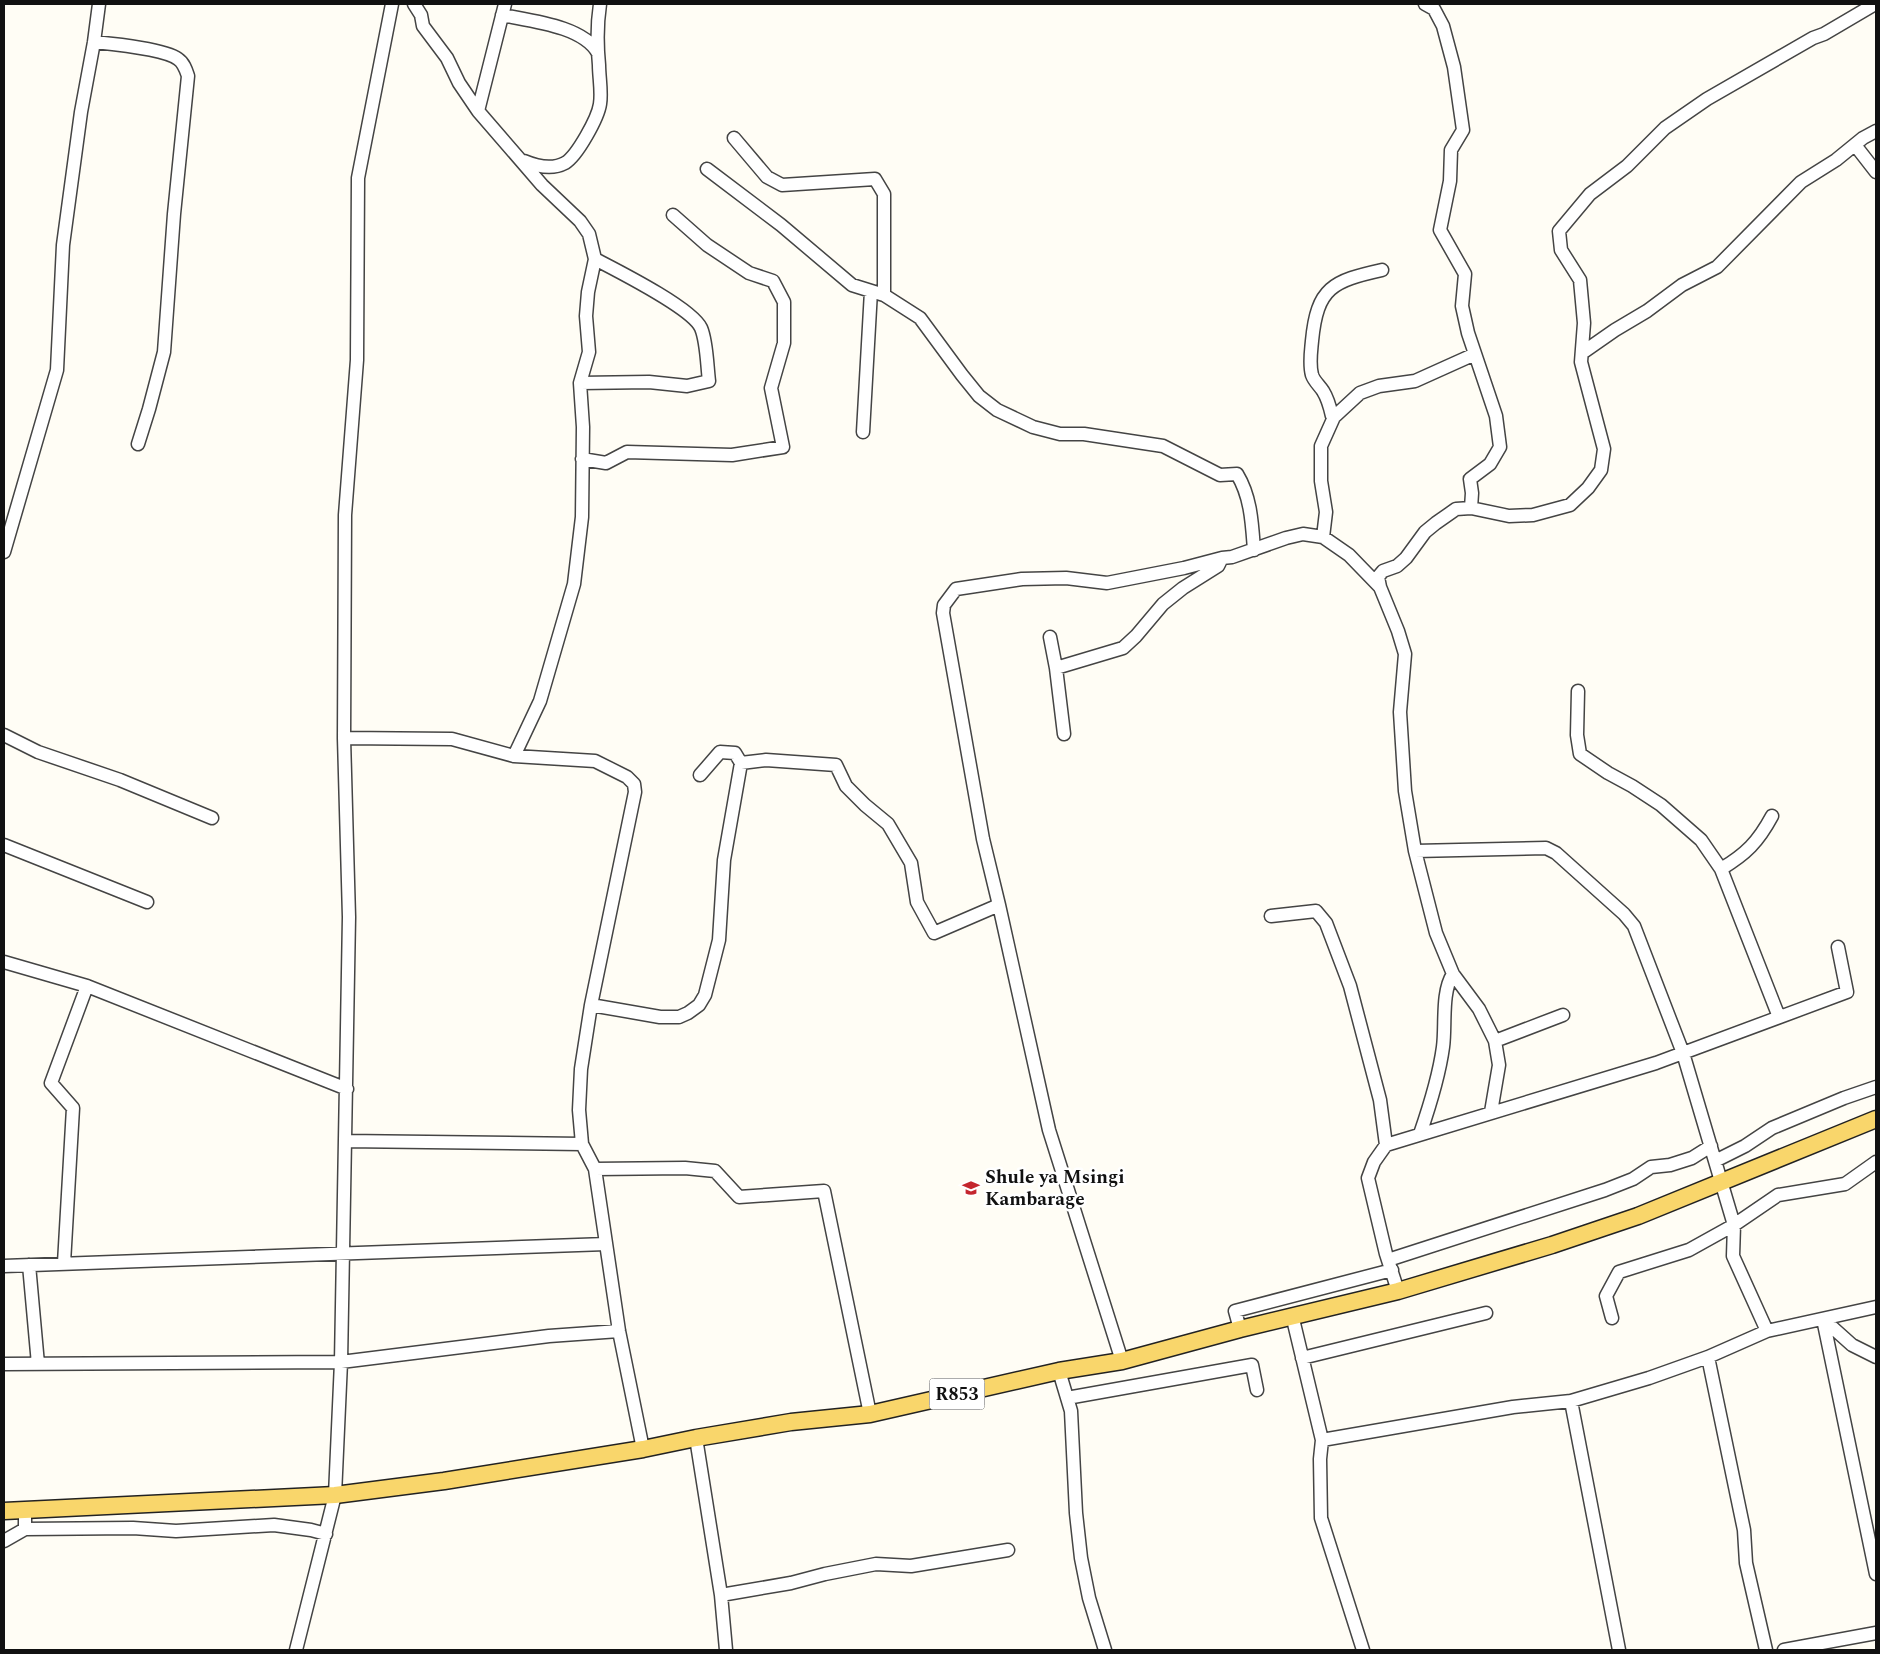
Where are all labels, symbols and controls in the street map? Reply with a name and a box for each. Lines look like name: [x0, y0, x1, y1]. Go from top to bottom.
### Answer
place label: Shule ya Msingi Kambarage: [985, 1163, 1125, 1214]
school or university icon: Shule ya Msingi Kambarage: [961, 1178, 981, 1198]
road number: R853: [930, 1378, 984, 1410]

